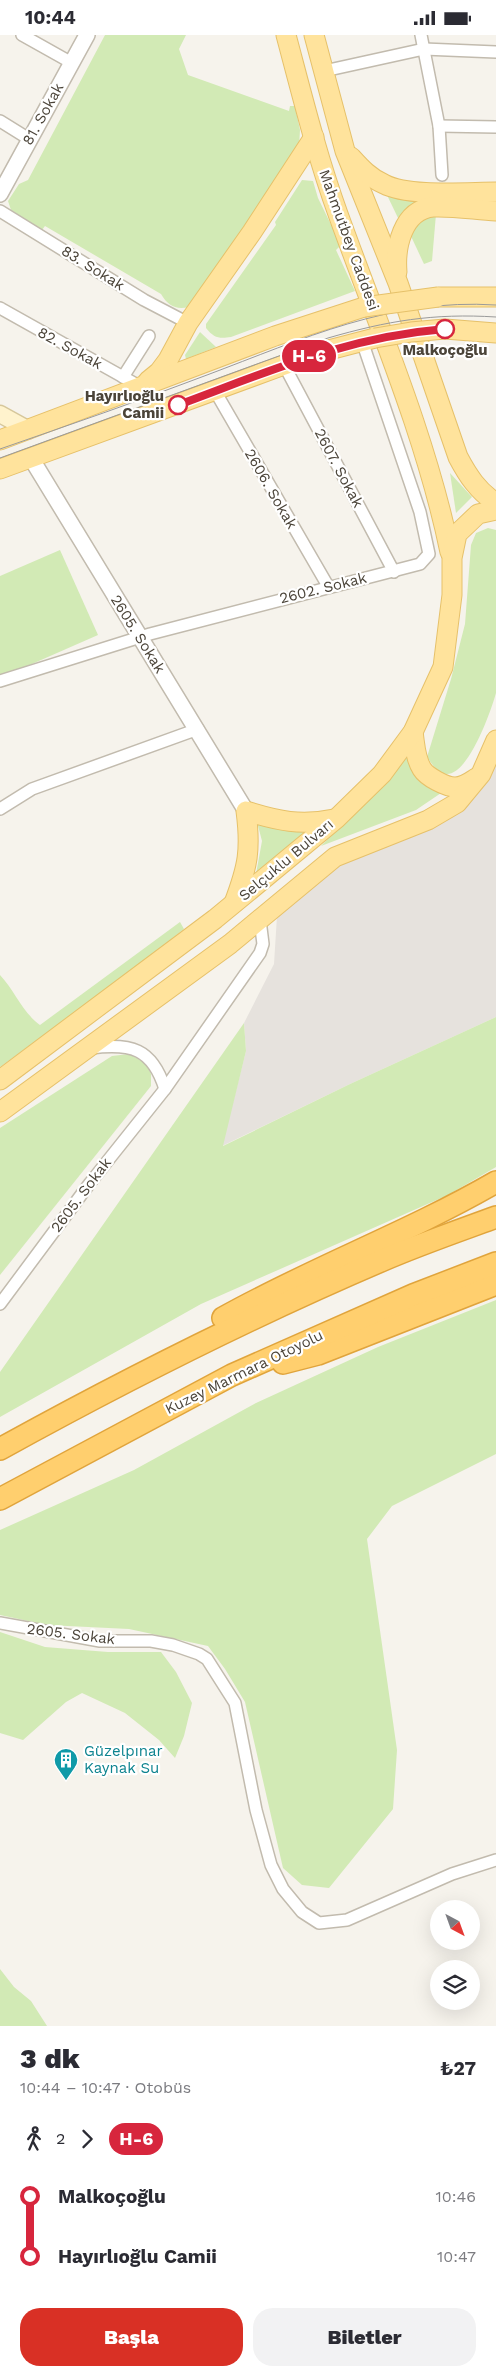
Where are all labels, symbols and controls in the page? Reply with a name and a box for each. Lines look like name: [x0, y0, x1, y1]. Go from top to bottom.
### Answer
text: 10:44: [25, 6, 76, 29]
street label: 81. Sokak: [19, 79, 68, 148]
street label: Mahmutbey Caddesi: [315, 167, 383, 313]
street label: 83. Sokak: [58, 242, 128, 295]
marker: Malkoçoğlu: [435, 319, 455, 339]
street label: 82. Sokak: [35, 323, 106, 373]
line badge: H-6: [280, 340, 338, 372]
place label: Malkoçoğlu: [402, 341, 488, 359]
text: H-6: [292, 345, 326, 366]
place label: Hayırlıoğlu Camii: [85, 387, 164, 422]
marker: Hayırlıoğlu Camii: [168, 395, 188, 415]
street label: 2607. Sokak: [311, 425, 368, 511]
street label: 2606. Sokak: [241, 446, 301, 533]
street label: 2602. Sokak: [278, 568, 369, 608]
street label: 2605. Sokak: [107, 591, 169, 677]
street label: Selçuklu Bulvarı: [235, 815, 337, 905]
street label: 2605. Sokak: [47, 1154, 115, 1236]
street label: Kuzey Marmara Otoyolu: [162, 1326, 326, 1418]
street label: 2605. Sokak: [26, 1620, 117, 1648]
place label: Güzelpınar Kaynak Su: [84, 1742, 163, 1777]
building icon: Güzelpınar Kaynak Su: [53, 1747, 79, 1781]
north arrow: [430, 1900, 480, 1950]
map controls: [430, 1900, 480, 2010]
button: layers: [430, 1960, 480, 2010]
text: 3 dk: [20, 2042, 80, 2075]
text: ₺27: [440, 2057, 476, 2080]
text: 10:44 – 10:47 · Otobüs: [20, 2078, 191, 2097]
icon: walk: [20, 2125, 48, 2153]
icon: forward: [73, 2125, 101, 2153]
text: H-6: [119, 2128, 153, 2149]
text: 2: [56, 2129, 65, 2148]
text: Malkoçoğlu: [58, 2185, 166, 2208]
text: 10:46: [436, 2187, 476, 2206]
text: Hayırlıoğlu Camii: [58, 2245, 217, 2268]
text: 10:47: [437, 2247, 476, 2266]
button: Başla: [20, 2308, 243, 2366]
button: Biletler: [253, 2308, 476, 2366]

